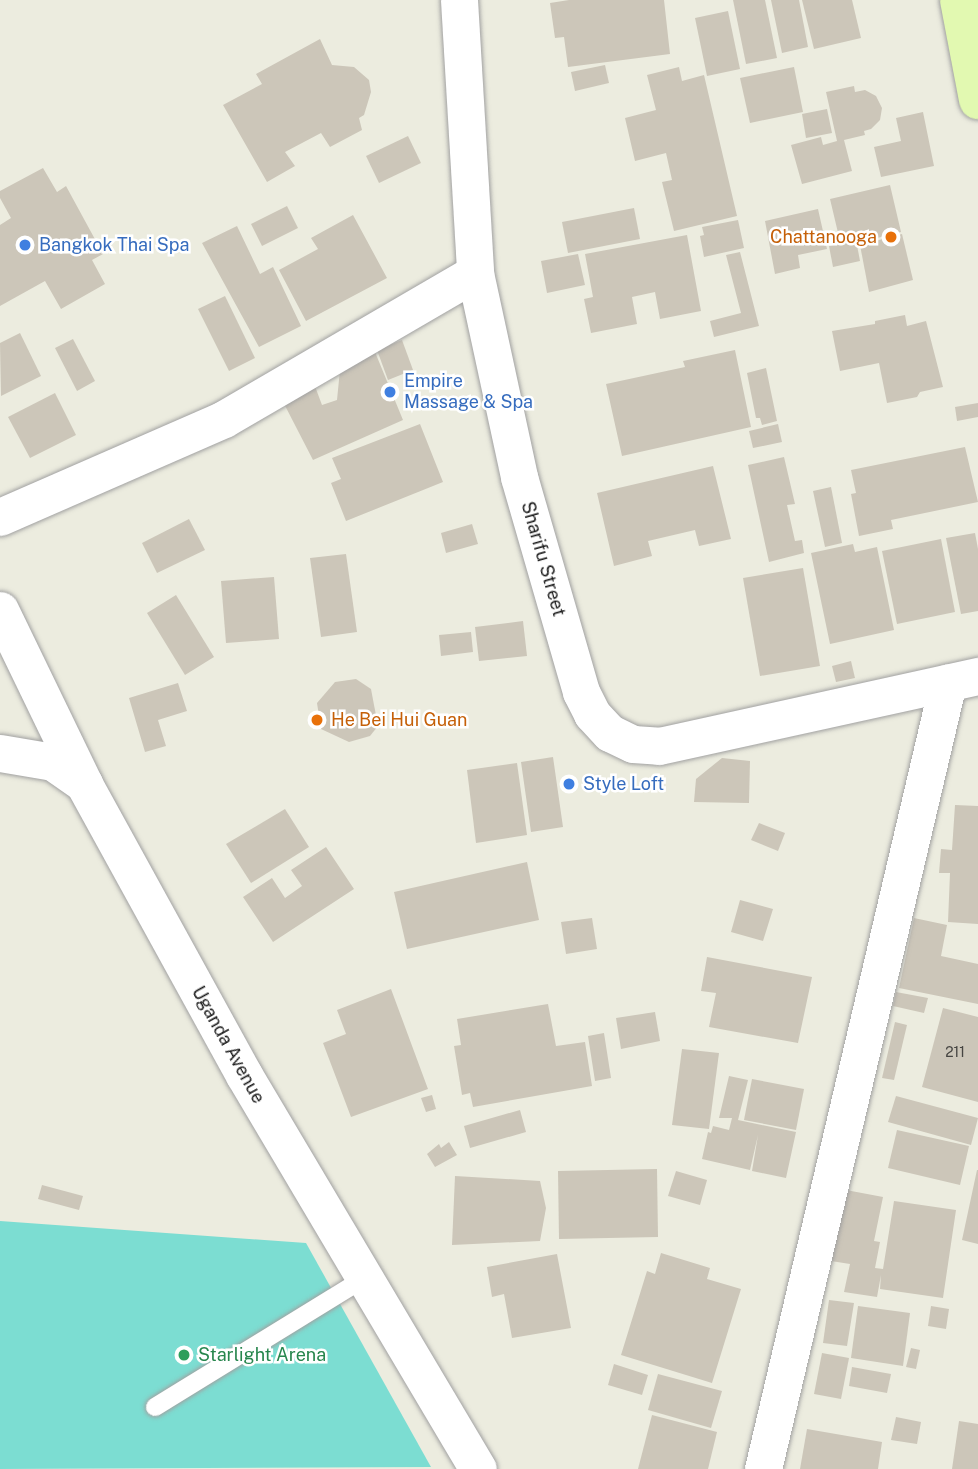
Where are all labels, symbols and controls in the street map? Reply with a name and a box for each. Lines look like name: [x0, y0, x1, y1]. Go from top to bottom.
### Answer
place label: Chattanooga: [770, 226, 877, 248]
marker: Chattanooga: [883, 229, 899, 245]
place label: Bangkok Thai Spa: [39, 234, 189, 256]
marker: Bangkok Thai Spa: [17, 237, 33, 253]
place label: Empire Massage & Spa: [404, 371, 533, 414]
marker: Empire Massage & Spa: [382, 384, 398, 400]
street label: Sharifu Street: [516, 499, 570, 619]
place label: He Bei Hui Guan: [331, 709, 468, 731]
marker: He Bei Hui Guan: [309, 712, 325, 728]
place label: Style Loft: [583, 773, 664, 795]
marker: Style Loft: [561, 776, 577, 792]
street label: Uganda Avenue: [187, 983, 269, 1107]
house number: 211: [945, 1044, 965, 1060]
place label: Starlight Arena: [198, 1344, 326, 1366]
marker: Starlight Arena: [176, 1347, 192, 1363]

